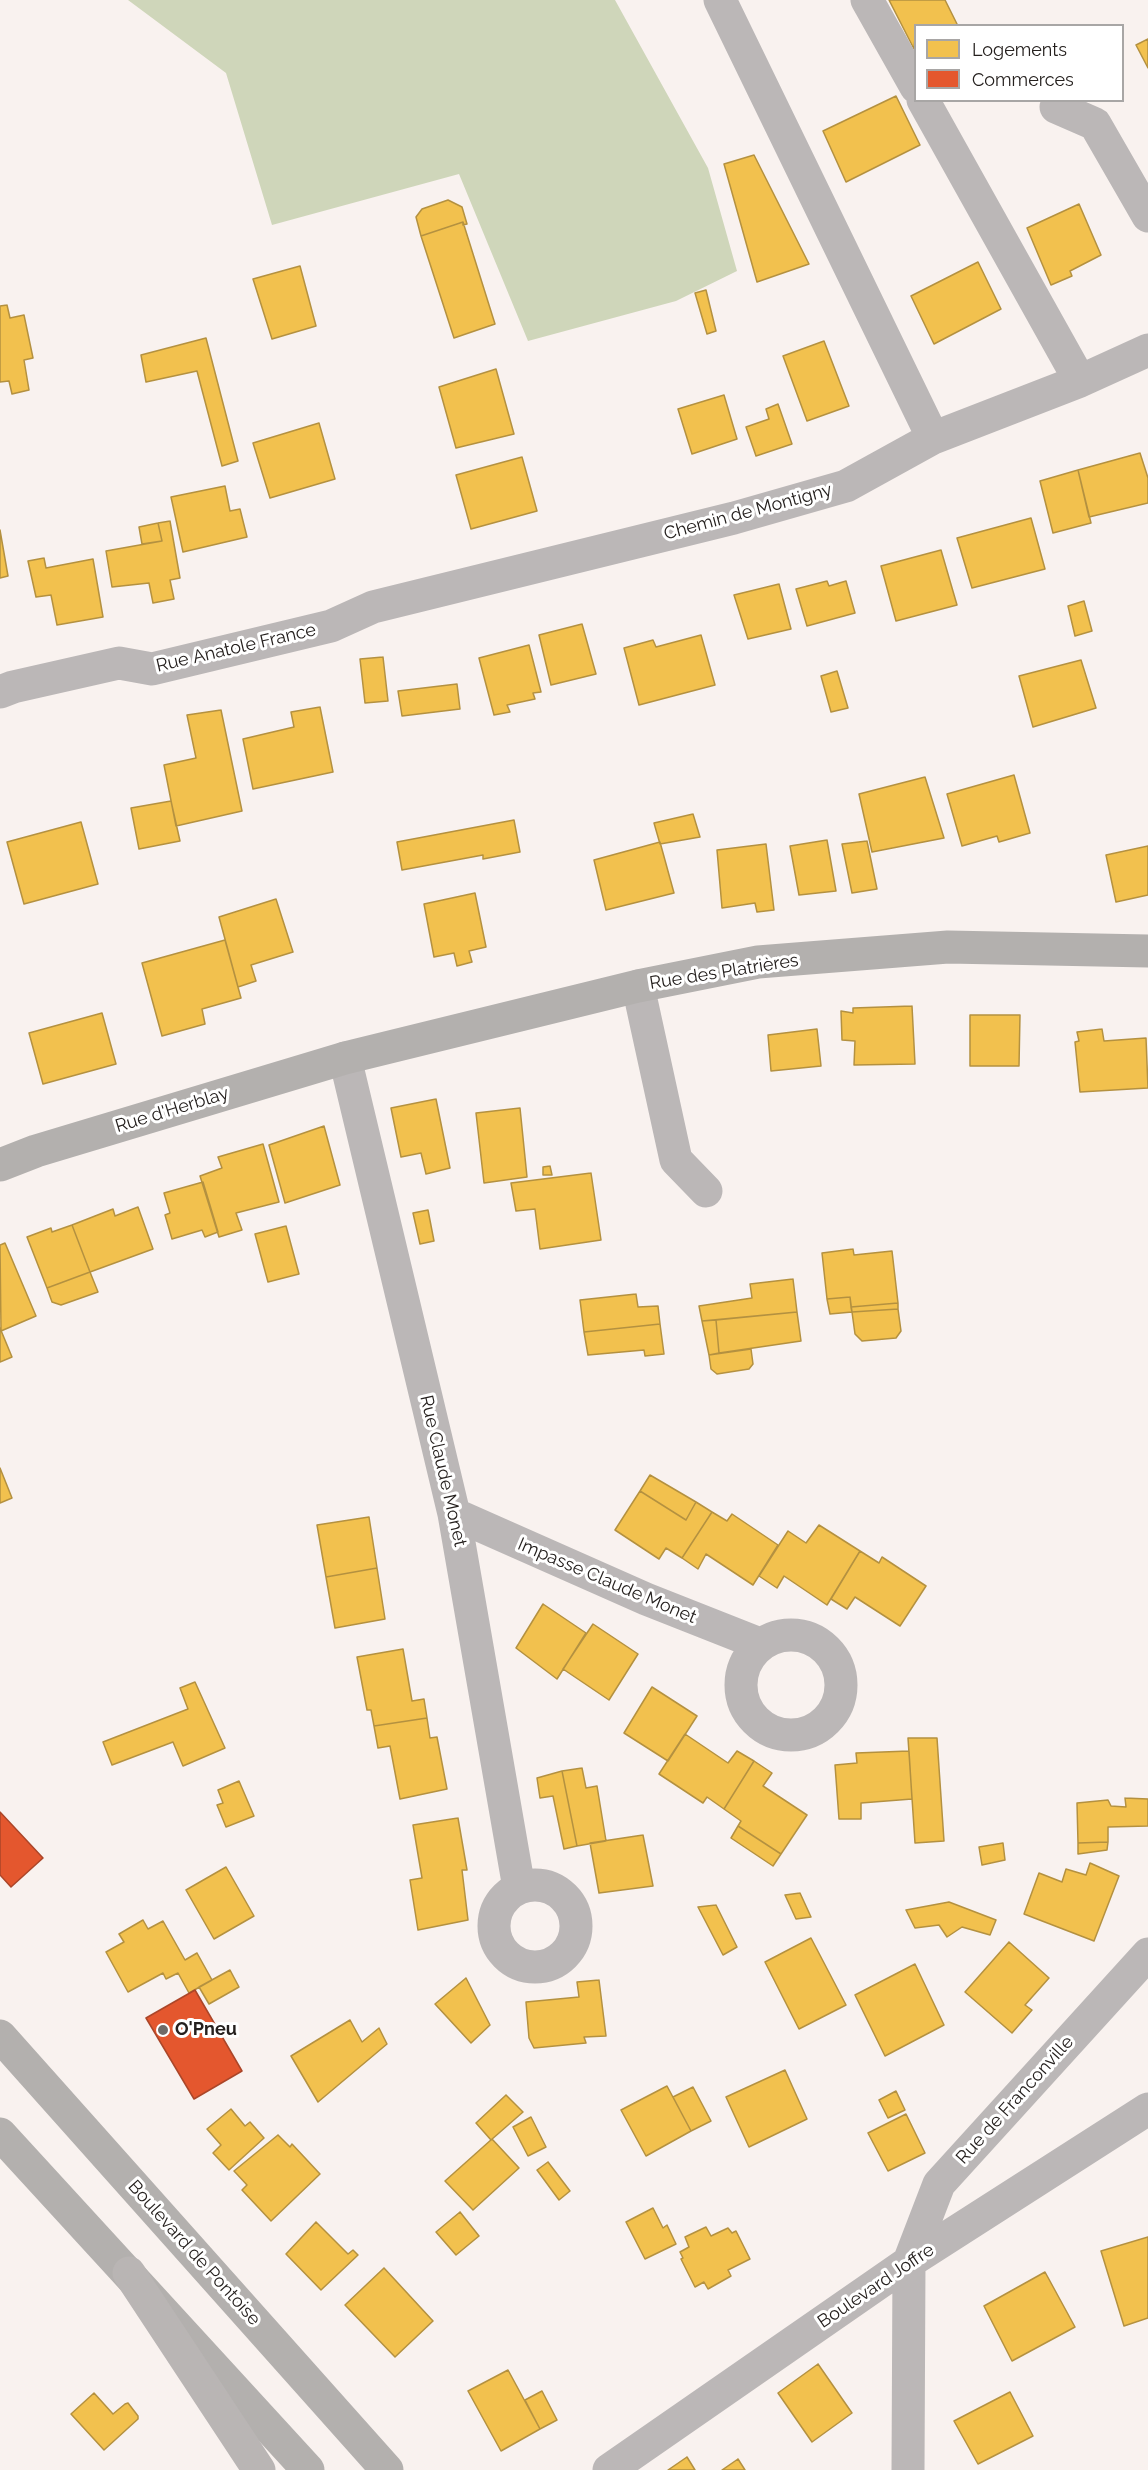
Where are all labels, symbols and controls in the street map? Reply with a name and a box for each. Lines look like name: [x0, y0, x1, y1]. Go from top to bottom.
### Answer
legend: [914, 24, 1124, 102]
text: Logements: [972, 39, 1067, 60]
text: Commerces: [972, 69, 1074, 90]
street label: Chemin de Montigny: [662, 479, 834, 545]
street label: Rue Anatole France: [154, 619, 318, 677]
street label: Rue des Platrières: [648, 950, 800, 994]
street label: Rue d'Herblay: [113, 1082, 231, 1138]
street label: Rue Claude Monet: [415, 1393, 471, 1549]
street label: Impasse Claude Monet: [514, 1534, 700, 1628]
place label: O'Pneu: [175, 2019, 237, 2041]
marker: O'Pneu: [156, 2023, 170, 2037]
street label: Rue de Franconville: [952, 2031, 1078, 2169]
street label: Boulevard de Pontoise: [123, 2176, 265, 2330]
street label: Boulevard Joffre: [814, 2239, 938, 2333]

